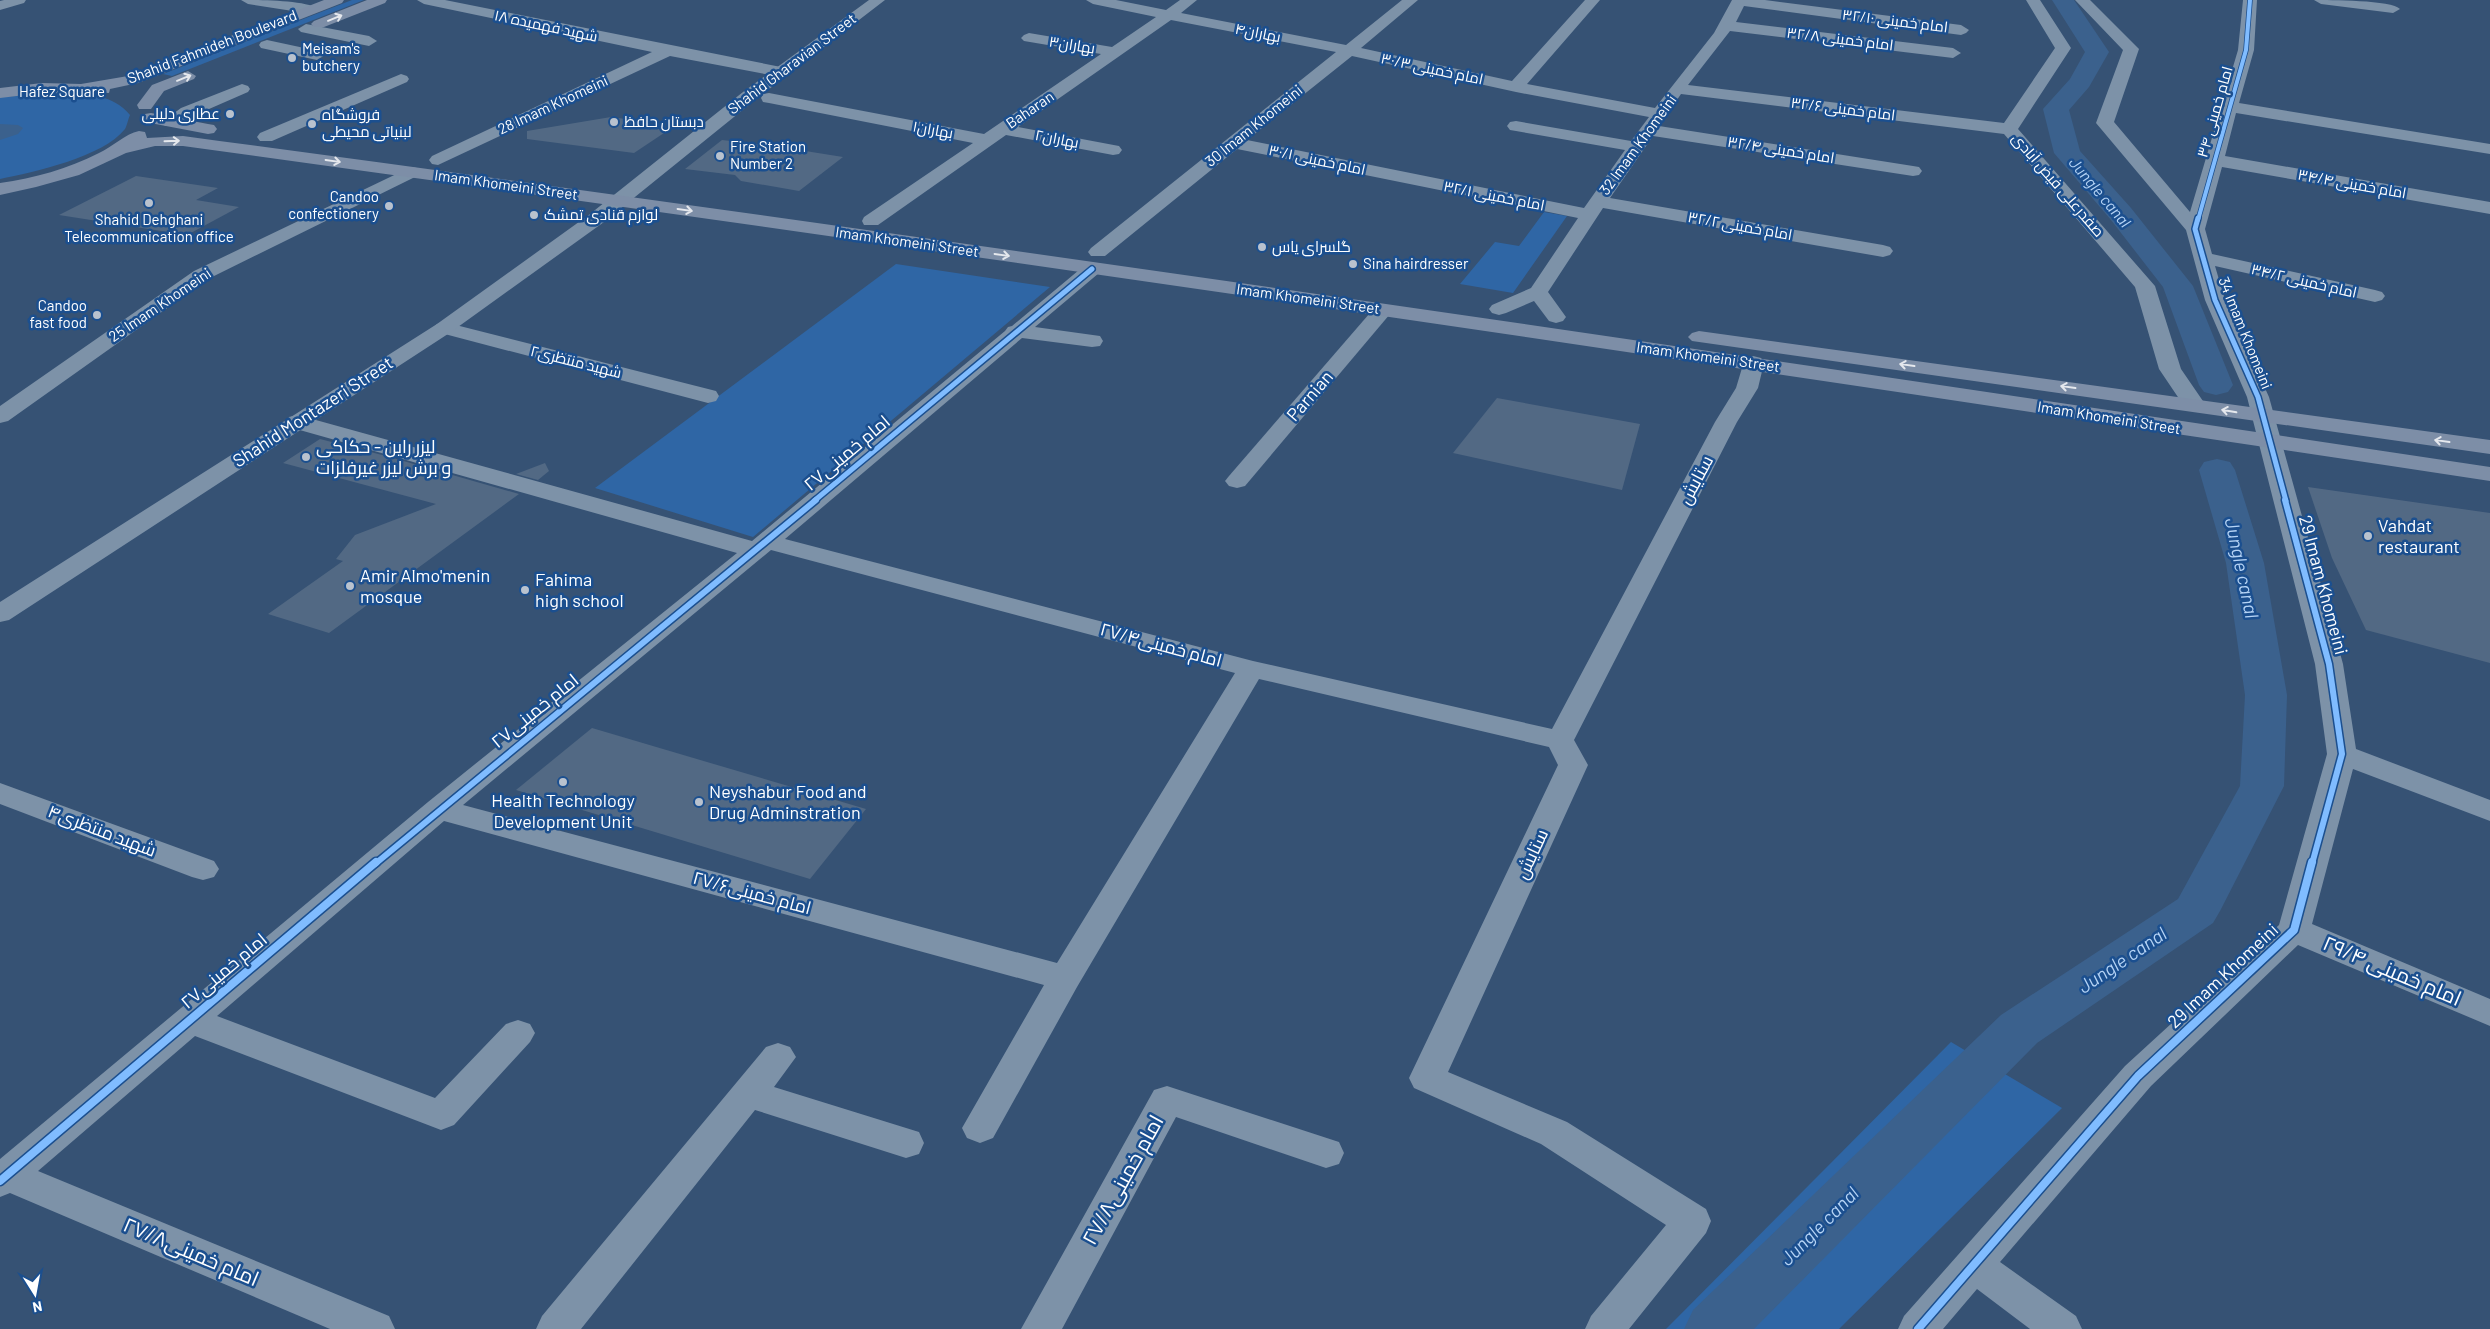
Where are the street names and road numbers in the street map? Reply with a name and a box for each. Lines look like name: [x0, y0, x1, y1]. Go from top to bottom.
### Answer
street label: Shahid Fahmideh Boulevard: [124, 5, 299, 87]
street label: شهید فهمیده ۱۸: [493, 5, 599, 47]
street label: امام خمینی ۳۲/۱۰: [1841, 5, 1949, 37]
street label: Shahid Gharavian Street: [724, 9, 859, 117]
street label: بهاران۴: [1233, 19, 1283, 47]
street label: امام خمینی ۳۲/۸: [1785, 23, 1895, 55]
street label: بهاران۳: [1047, 31, 1097, 59]
street label: امام خمینی ۳۰/۳: [1379, 48, 1485, 90]
street label: امام خمینی ۳۴: [2192, 64, 2238, 160]
street label: 28 Imam Khomeini: [495, 71, 611, 138]
street label: 30 Imam Khomeini: [1201, 80, 1306, 170]
street label: Hafez Square: [19, 82, 105, 100]
street label: Baharan: [1002, 87, 1057, 132]
street label: 32 Imam Khomeini: [1595, 91, 1680, 198]
street label: امام خمینی ۳۲/۶: [1790, 93, 1896, 125]
street label: بهاران۱: [911, 117, 955, 143]
street label: بهاران۲: [1033, 125, 1081, 153]
street label: صفدرعلی فیض آبادی: [2007, 129, 2109, 241]
street label: امام خمینی ۳۲/۴: [1726, 132, 1836, 168]
street label: امام خمینی ۳۰/۱: [1267, 140, 1367, 180]
street label: Imam Khomeini Street: [433, 165, 579, 203]
street label: امام خمینی ۳۴/۴: [2296, 165, 2408, 203]
street label: امام خمینی ۳۲/۱: [1442, 176, 1546, 216]
street label: امام خمینی ۳۲/۲: [1686, 207, 1794, 245]
street label: Imam Khomeini Street: [834, 222, 980, 260]
street label: امام خمینی ۳۴/۲: [2249, 259, 2359, 303]
street label: 25 Imam Khomeini: [105, 263, 214, 345]
street label: 34 Imam Khomeini: [2215, 274, 2277, 391]
street label: Imam Khomeini Street: [1235, 279, 1381, 317]
street label: Imam Khomeini Street: [1635, 337, 1781, 375]
street label: شهید منتظری۲: [528, 341, 624, 383]
street label: Shahid Montazeri Street: [228, 351, 397, 471]
street label: Parnian: [1281, 366, 1337, 425]
street label: Imam Khomeini Street: [2036, 397, 2182, 437]
street label: امام خمینی۲۷: [799, 410, 895, 496]
street label: ستایش: [1673, 451, 1718, 508]
street label: 29 Imam Khomeini: [2295, 513, 2353, 657]
street label: امام خمینی۲۷/۴: [1097, 617, 1225, 673]
street label: امام خمینی۲۷: [486, 668, 584, 754]
street label: شهید منتظری۴: [45, 799, 160, 862]
street label: ستایش: [1510, 825, 1553, 883]
street label: امام خمینی۲۷/۶: [690, 866, 814, 920]
street label: 29 Imam Khomeini: [2162, 918, 2282, 1032]
street label: امام خمینی۲۷: [176, 928, 272, 1014]
street label: امام خمینی ۲۹/۴: [2318, 929, 2466, 1013]
street label: امام خمینی۲۷/۸: [1076, 1110, 1170, 1250]
street label: امام خمینی۲۷/۸: [119, 1211, 263, 1293]

